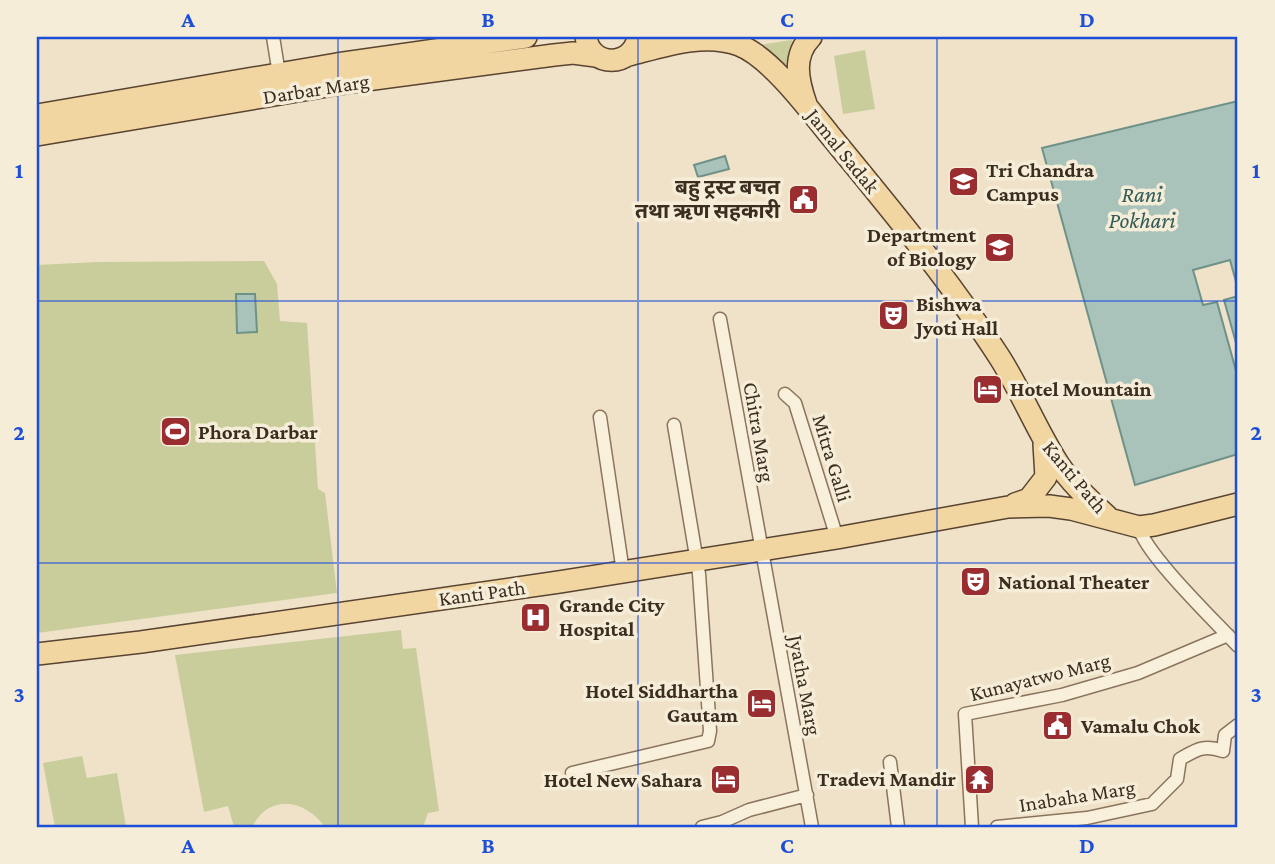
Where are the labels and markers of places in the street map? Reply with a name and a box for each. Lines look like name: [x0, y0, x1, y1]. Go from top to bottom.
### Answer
place label: Tri Chandra Campus: [986, 158, 1095, 206]
school or university icon: Tri Chandra Campus: [946, 165, 980, 199]
place label: बहु ट्रस्ट बचत तथा ऋण सहकारी: [635, 175, 781, 223]
public building icon: बहु ट्रस्ट बचत तथा ऋण सहकारी: [786, 182, 820, 216]
place label: Department of Biology: [867, 223, 977, 271]
school or university icon: Department of Biology: [982, 230, 1016, 264]
place label: Bishwa Jyoti Hall: [914, 292, 998, 340]
theatre icon: Bishwa Jyoti Hall: [876, 299, 910, 333]
hotel icon: Hotel Mountain: [970, 372, 1004, 406]
place label: Hotel Mountain: [1010, 377, 1152, 401]
sports icon: Phora Darbar: [158, 415, 192, 449]
place label: Phora Darbar: [198, 420, 319, 444]
theatre icon: National Theater: [958, 565, 992, 599]
place label: National Theater: [998, 570, 1150, 594]
place label: Grande City Hospital: [559, 593, 665, 641]
hospital icon: Grande City Hospital: [519, 600, 553, 634]
place label: Hotel Siddhartha Gautam: [585, 679, 739, 727]
hotel icon: Hotel Siddhartha Gautam: [744, 686, 778, 720]
public building icon: Vamalu Chok: [1041, 709, 1075, 743]
place label: Vamalu Chok: [1080, 714, 1201, 738]
temple icon: Tradevi Mandir: [962, 762, 996, 796]
hotel icon: Hotel New Sahara: [708, 763, 742, 797]
place label: Tradevi Mandir: [817, 767, 957, 791]
place label: Hotel New Sahara: [544, 768, 703, 792]

